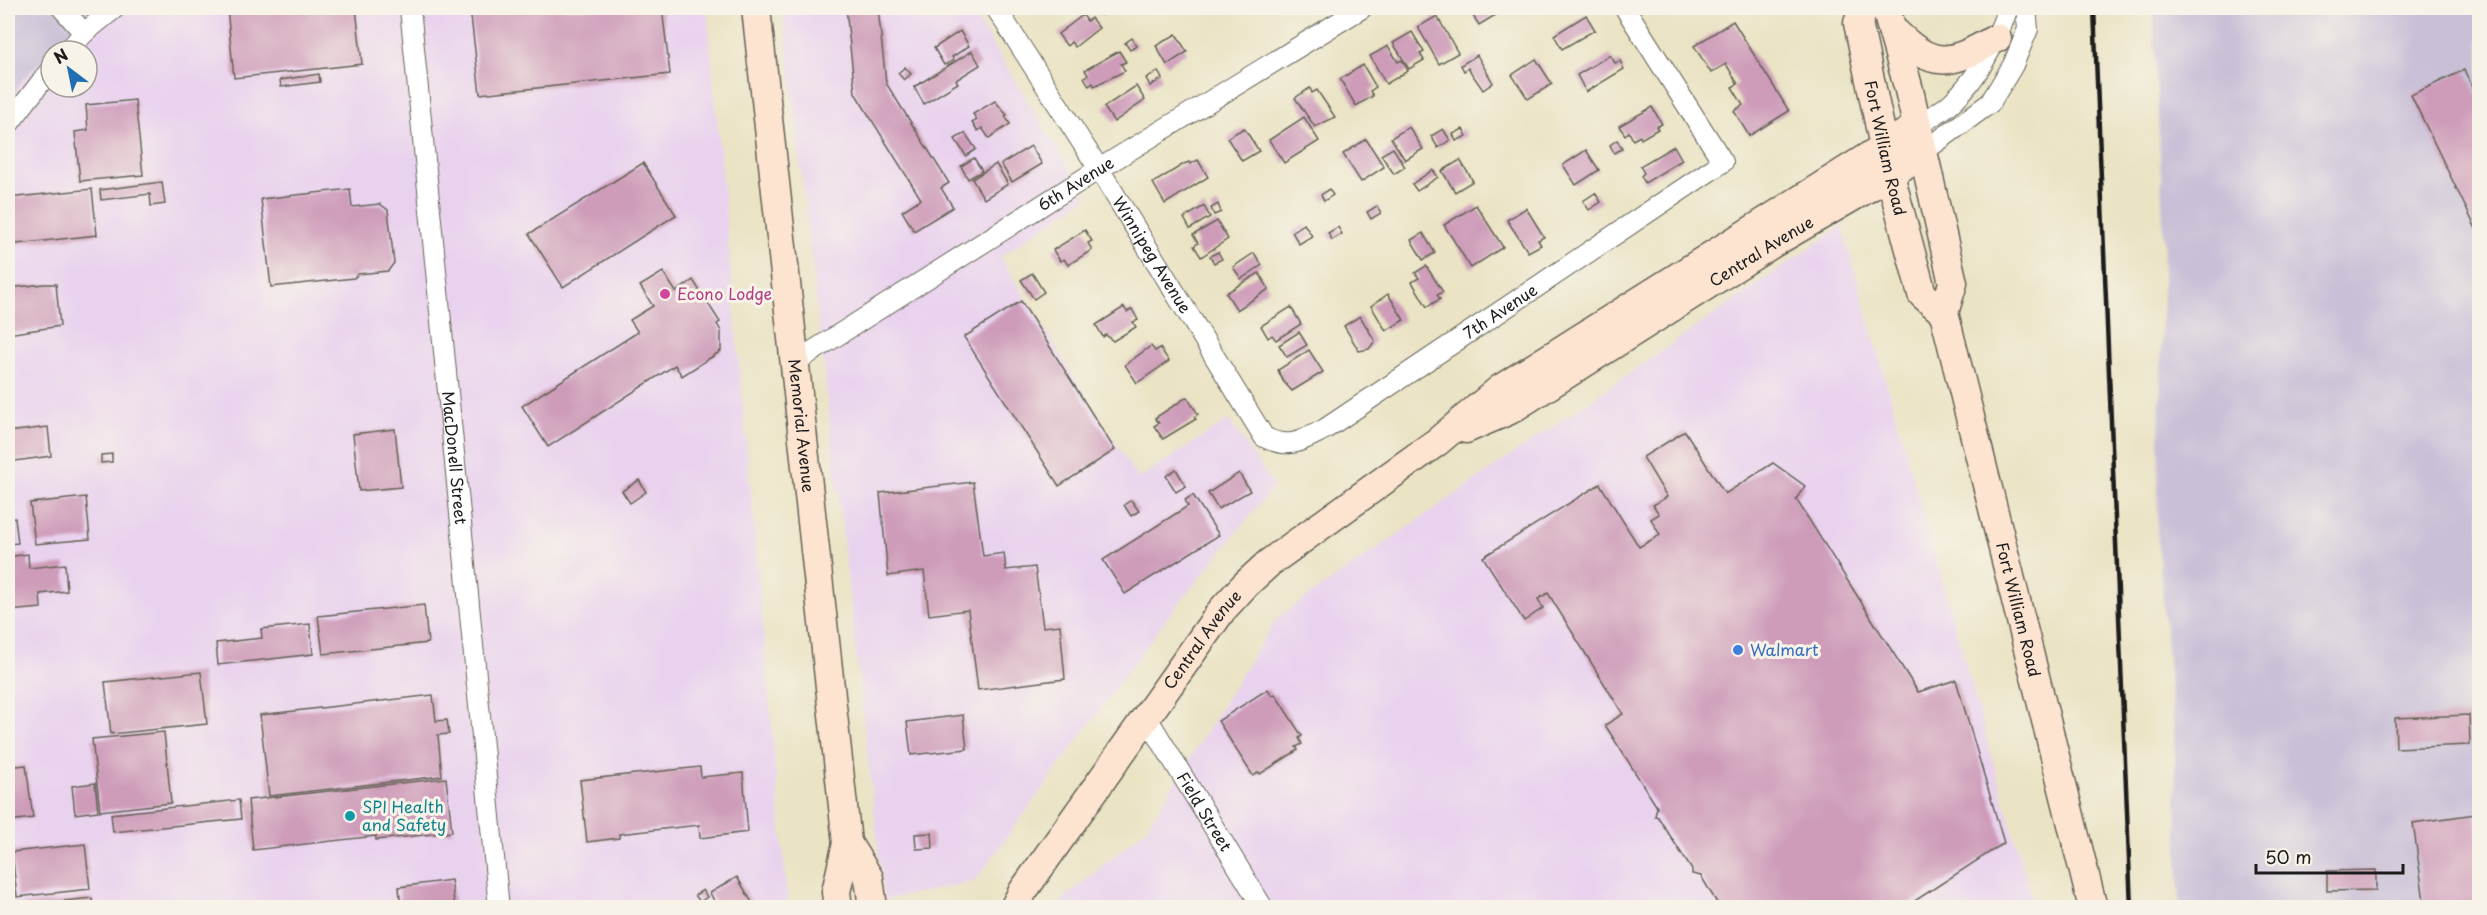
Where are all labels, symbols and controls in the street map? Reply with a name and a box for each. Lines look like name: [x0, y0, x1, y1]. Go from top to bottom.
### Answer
north arrow: [39, 39, 99, 99]
text: N: [49, 42, 72, 69]
street label: Fort William Road: [1859, 78, 1913, 218]
street label: 6th Avenue: [1033, 150, 1118, 216]
street label: Winnipeg Avenue: [1107, 191, 1198, 318]
street label: Central Avenue: [1704, 209, 1817, 292]
street label: 7th Avenue: [1458, 277, 1542, 344]
place label: Econo Lodge: [677, 281, 772, 305]
marker: Econo Lodge: [658, 287, 672, 301]
street label: Memorial Avenue: [783, 357, 822, 494]
street label: MacDonell Street: [437, 390, 474, 526]
street label: Fort William Road: [1991, 539, 2048, 679]
street label: Central Avenue: [1157, 584, 1246, 694]
place label: Walmart: [1750, 637, 1819, 661]
marker: Walmart: [1731, 643, 1745, 657]
street label: Field Street: [1172, 767, 1239, 856]
place label: SPI Health and Safety: [362, 794, 446, 836]
marker: SPI Health and Safety: [343, 809, 357, 823]
scale bar: [2256, 837, 2403, 875]
text: 50 m: [2265, 843, 2312, 870]

